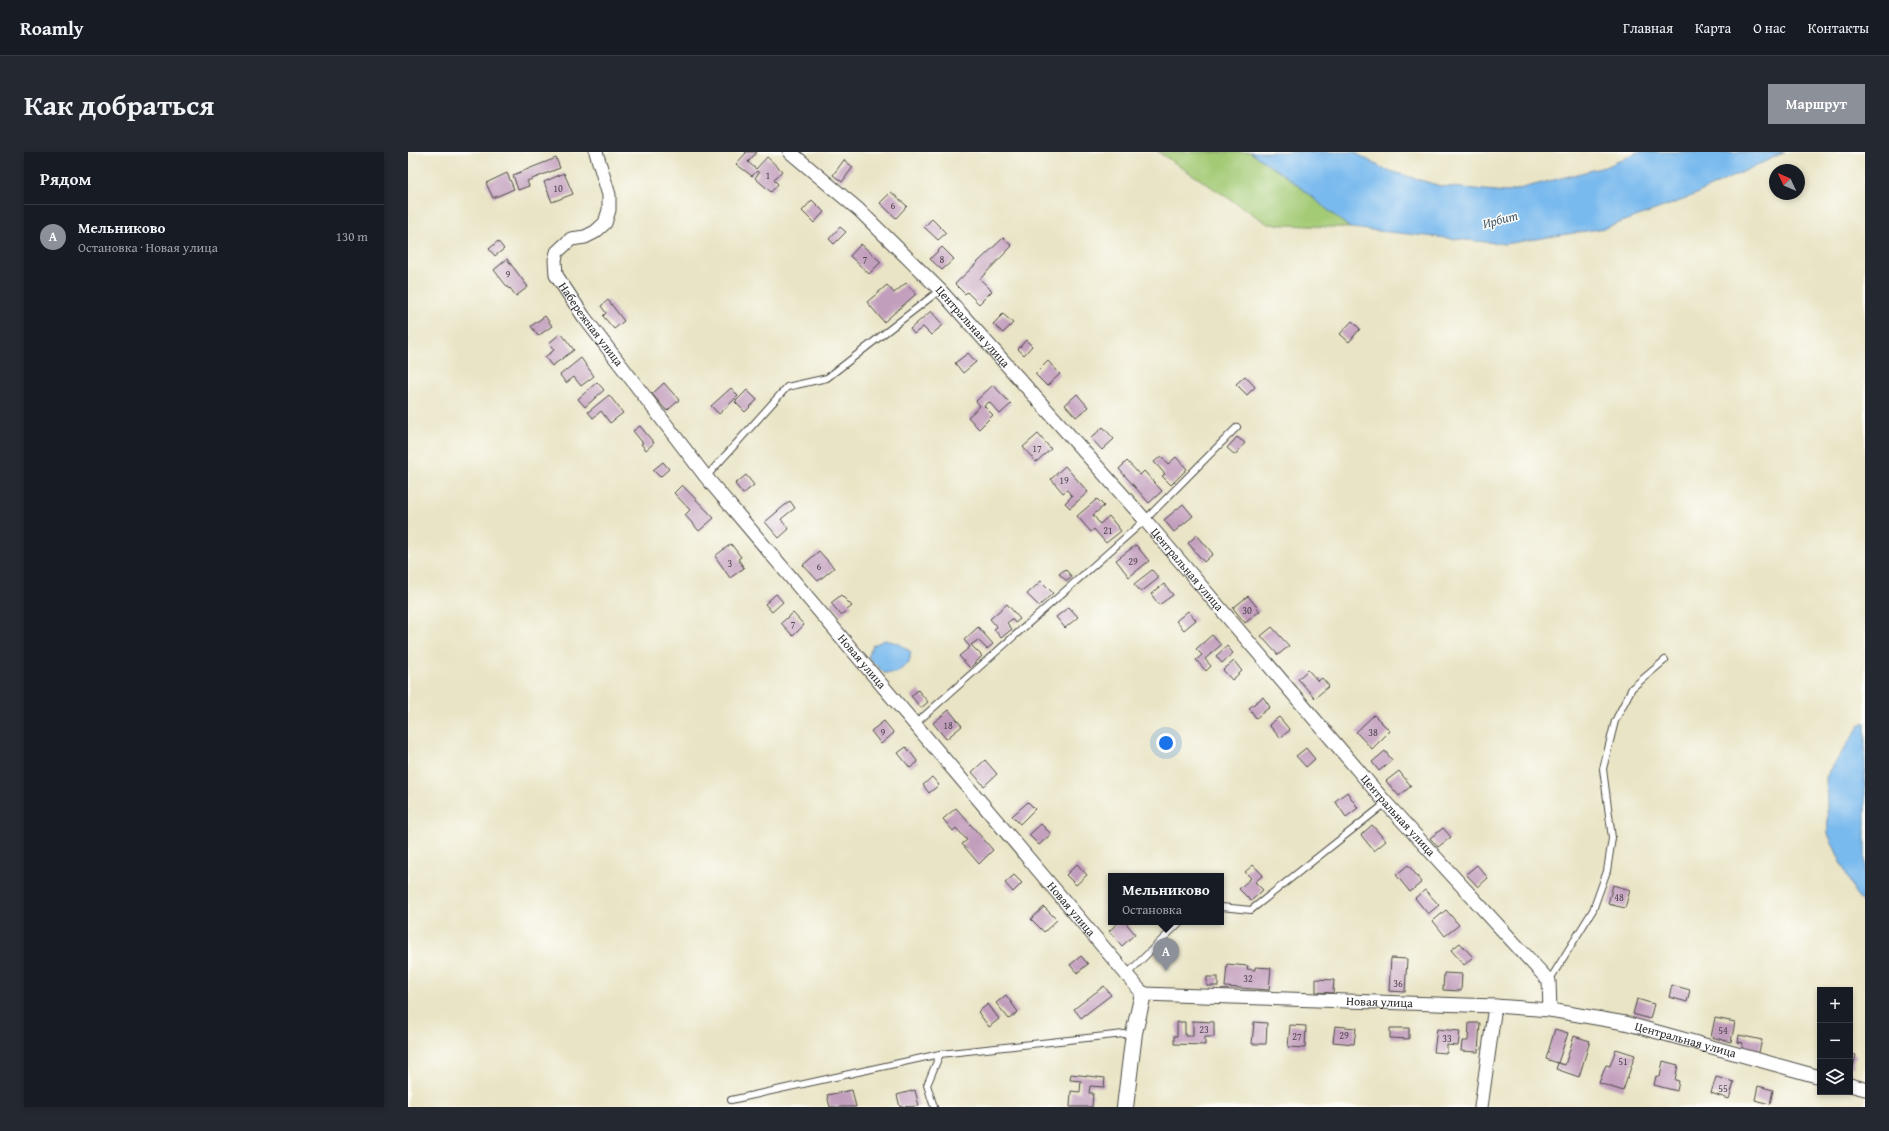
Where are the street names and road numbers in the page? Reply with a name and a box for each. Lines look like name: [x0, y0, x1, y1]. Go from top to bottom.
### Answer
street label: Набережная улица: [555, 278, 628, 370]
street label: Центральная улица: [932, 282, 1014, 371]
street label: Центральная улица: [1147, 524, 1228, 615]
street label: Новая улица: [834, 630, 891, 692]
street label: Центральная улица: [1357, 770, 1440, 860]
street label: Новая улица: [1043, 878, 1100, 940]
street label: Новая улица: [1346, 992, 1414, 1011]
street label: Центральная улица: [1633, 1017, 1738, 1061]

